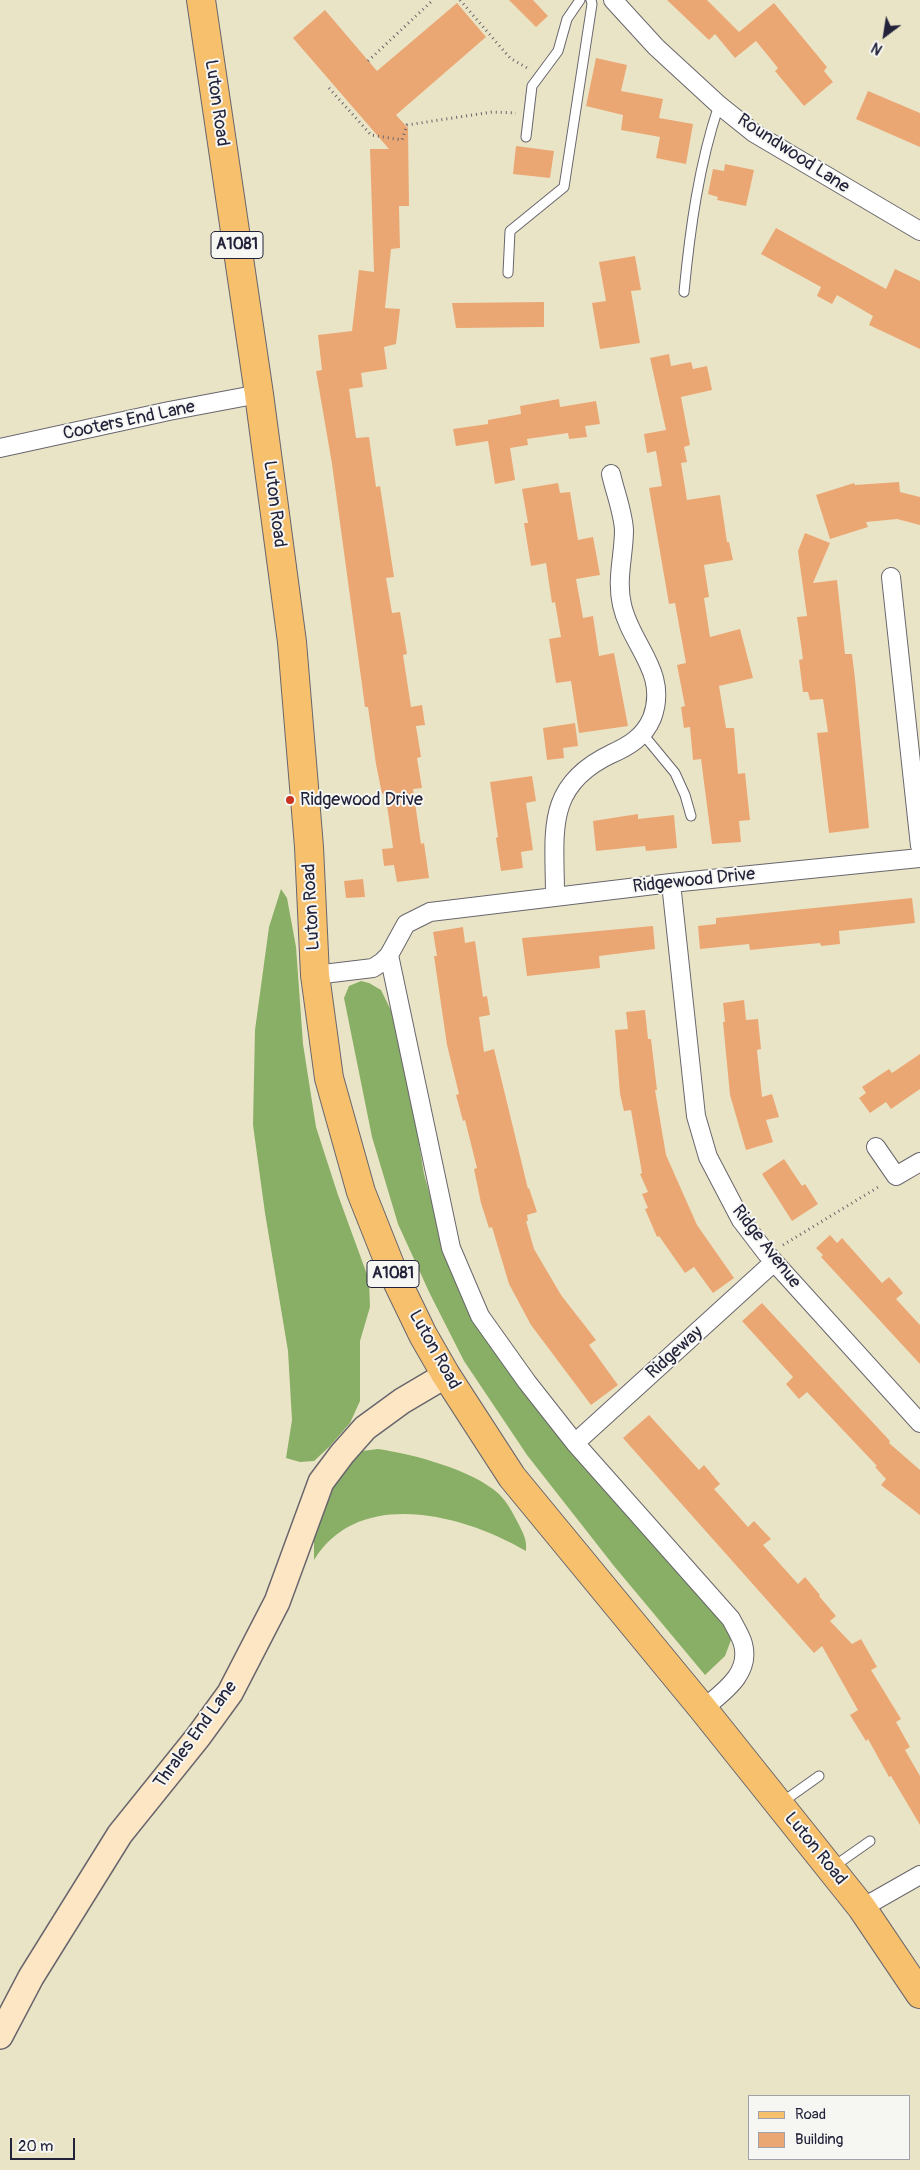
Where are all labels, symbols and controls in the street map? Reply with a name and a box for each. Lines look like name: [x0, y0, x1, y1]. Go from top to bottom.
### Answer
north arrow: [860, 10, 910, 60]
text: N: [869, 39, 885, 58]
street label: Luton Road: [199, 58, 233, 148]
street label: Roundwood Lane: [733, 110, 853, 198]
road number: A1081: [211, 232, 263, 258]
street label: Cooters End Lane: [61, 396, 197, 446]
street label: Luton Road: [258, 459, 290, 549]
place label: Ridgewood Drive: [300, 789, 423, 811]
marker: Ridgewood Drive: [284, 794, 296, 806]
street label: Luton Road: [299, 863, 325, 951]
street label: Ridgewood Drive: [632, 864, 756, 898]
street label: Ridge Avenue: [727, 1201, 805, 1293]
road number: A1081: [367, 1260, 419, 1288]
street label: Luton Road: [403, 1307, 465, 1393]
street label: Ridgeway: [642, 1322, 708, 1384]
street label: Thrales End Lane: [150, 1677, 242, 1793]
street label: Luton Road: [779, 1808, 851, 1890]
legend: [748, 2095, 910, 2160]
text: Road: [795, 2105, 826, 2124]
scale bar: [12, 2128, 78, 2160]
text: Building: [795, 2130, 843, 2149]
text: 20 m: [18, 2137, 53, 2156]

